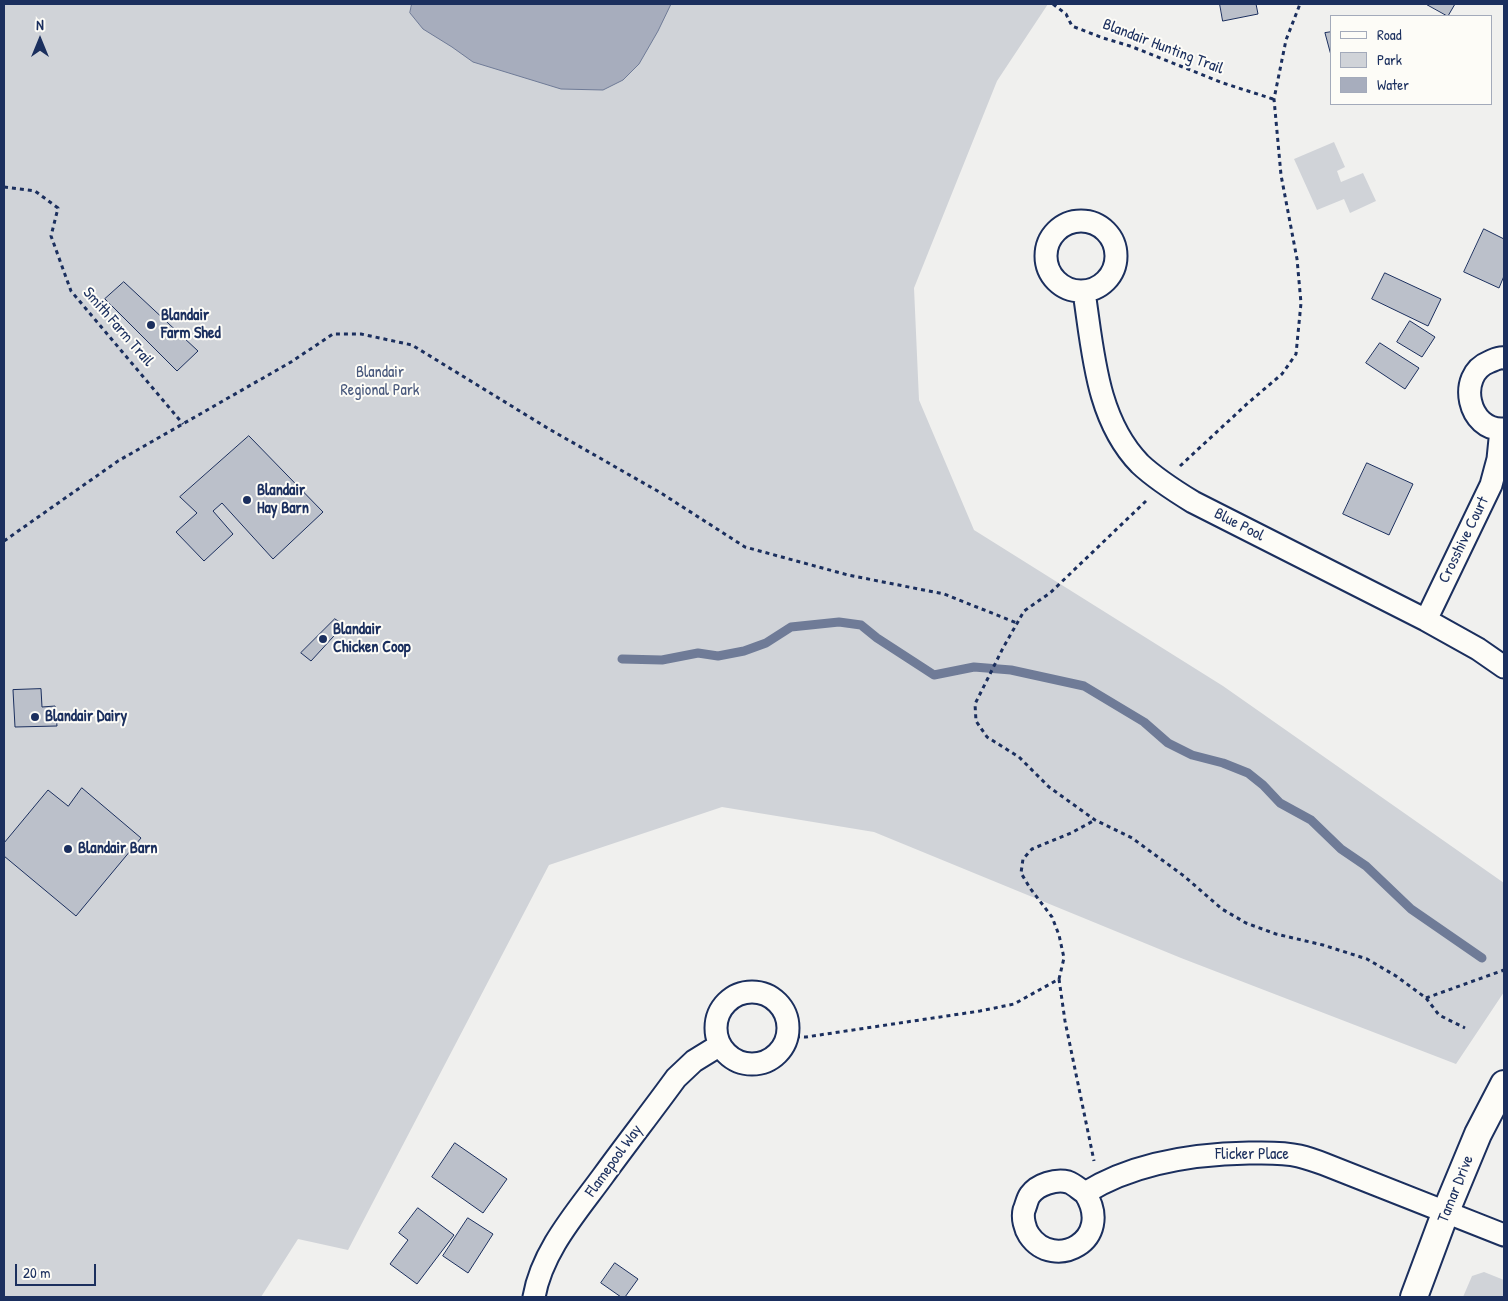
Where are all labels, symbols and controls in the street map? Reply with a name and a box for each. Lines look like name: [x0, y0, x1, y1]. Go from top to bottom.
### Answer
north arrow: [15, 15, 65, 65]
text: N: [36, 15, 44, 34]
street label: Blandair Hunting Trail: [1100, 15, 1226, 79]
legend: [1330, 15, 1493, 105]
text: Road: [1377, 24, 1402, 45]
text: Park: [1377, 49, 1402, 70]
text: Water: [1377, 74, 1409, 95]
street label: Smith Farm Trail: [78, 284, 158, 370]
place label: Blandair Farm Shed: [161, 306, 221, 344]
marker: Blandair Farm Shed: [145, 319, 157, 331]
park label: Blandair Regional Park: [341, 363, 419, 401]
place label: Blandair Hay Barn: [257, 481, 309, 519]
marker: Blandair Hay Barn: [241, 494, 253, 506]
street label: Crosshive Court: [1435, 494, 1493, 586]
street label: Blue Pool: [1211, 504, 1267, 546]
place label: Blandair Chicken Coop: [333, 620, 411, 658]
marker: Blandair Chicken Coop: [317, 633, 329, 645]
place label: Blandair Dairy: [45, 707, 127, 727]
marker: Blandair Dairy: [29, 711, 41, 723]
place label: Blandair Barn: [78, 839, 158, 859]
marker: Blandair Barn: [62, 843, 74, 855]
street label: Flamepool Way: [581, 1121, 647, 1201]
street label: Flicker Place: [1215, 1145, 1289, 1165]
street label: Tamar Drive: [1434, 1153, 1478, 1225]
scale bar: [18, 1254, 99, 1286]
text: 20 m: [23, 1262, 50, 1283]

